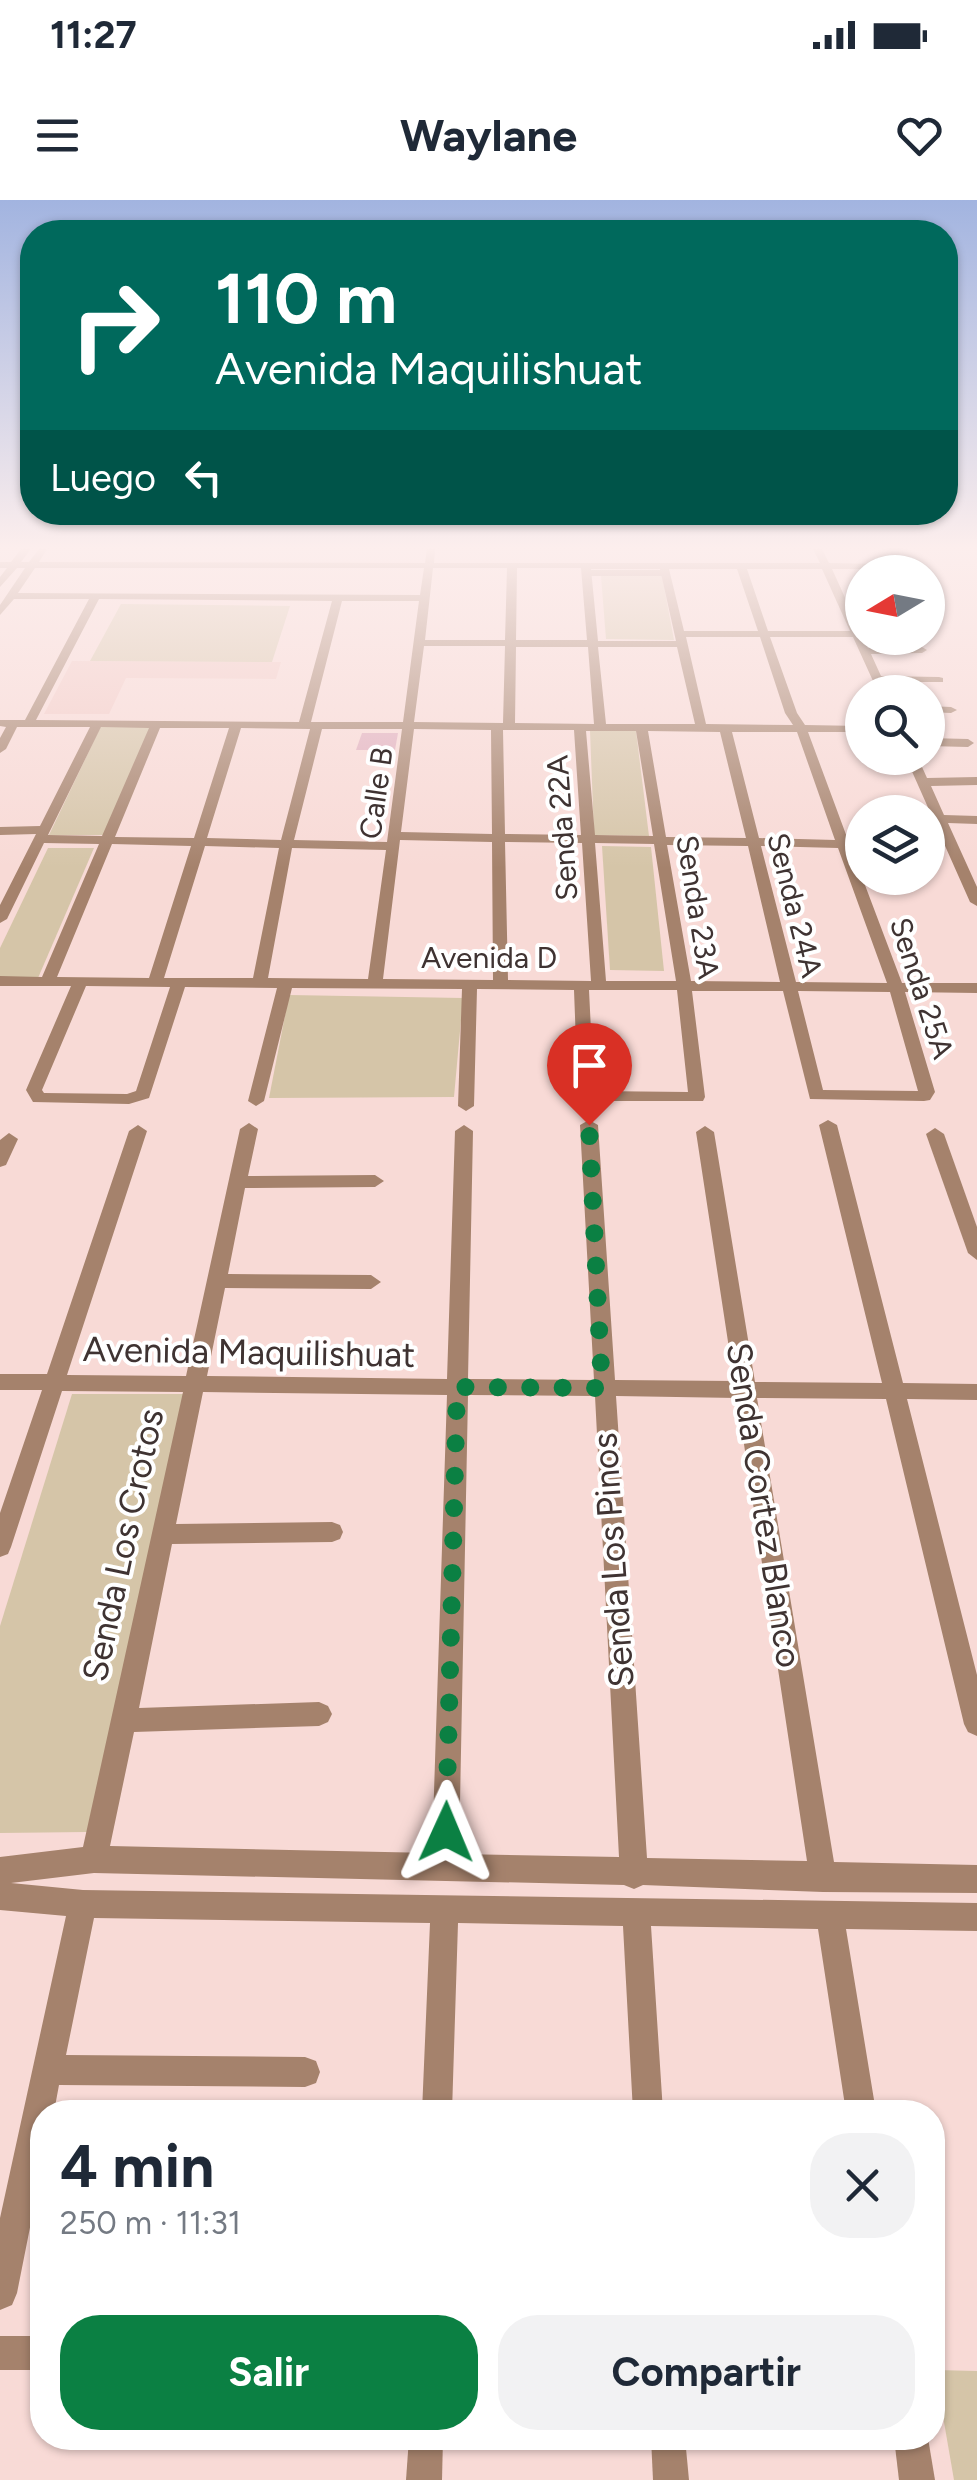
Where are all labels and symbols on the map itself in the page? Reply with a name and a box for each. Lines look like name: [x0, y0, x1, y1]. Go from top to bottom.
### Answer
north arrow: [845, 555, 945, 655]
street label: Calle B: [351, 745, 401, 841]
street label: Senda 22A: [538, 753, 586, 902]
street label: Senda 24A: [759, 829, 831, 982]
street label: Senda 23A: [668, 832, 728, 982]
street label: Senda 25A: [882, 913, 962, 1064]
street label: Avenida D: [421, 939, 557, 976]
pin: [547, 1023, 632, 1126]
street label: Avenida Maquilishuat: [82, 1328, 416, 1376]
street label: Senda Cortez Blanco: [718, 1340, 810, 1670]
street label: Senda Los Crotos: [74, 1405, 172, 1685]
street label: Senda Los Pinos: [583, 1431, 643, 1689]
position arrow: [394, 1780, 498, 1884]

